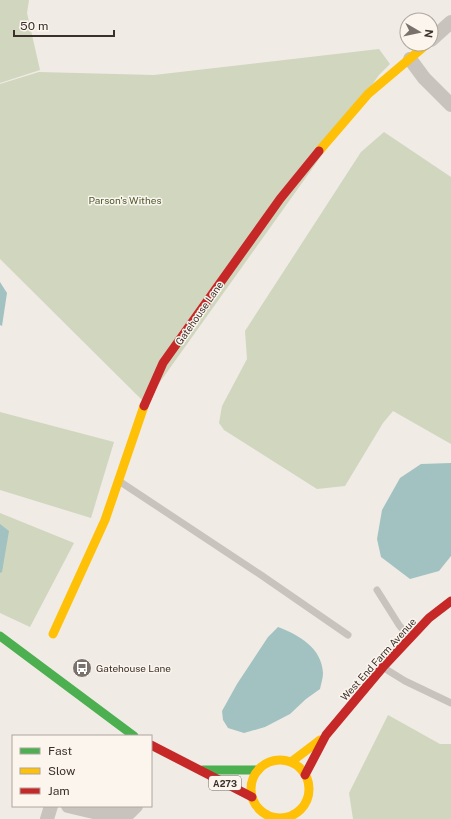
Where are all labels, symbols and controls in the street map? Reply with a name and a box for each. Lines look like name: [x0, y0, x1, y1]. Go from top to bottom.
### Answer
scale bar: [14, 12, 114, 38]
north arrow: [399, 12, 439, 52]
text: 50 m: [20, 19, 48, 33]
text: N: [422, 28, 435, 39]
park label: Parson's Withes: [89, 194, 161, 206]
street label: Gatehouse Lane: [173, 279, 226, 347]
street label: West End Farm Avenue: [338, 615, 418, 703]
bus stop icon: Gatehouse Lane: [71, 657, 93, 679]
place label: Gatehouse Lane: [96, 662, 171, 674]
legend: [12, 735, 152, 807]
text: Fast: [48, 744, 73, 758]
text: Slow: [48, 764, 76, 778]
road number: A273: [209, 776, 241, 790]
text: Jam: [48, 784, 70, 798]

